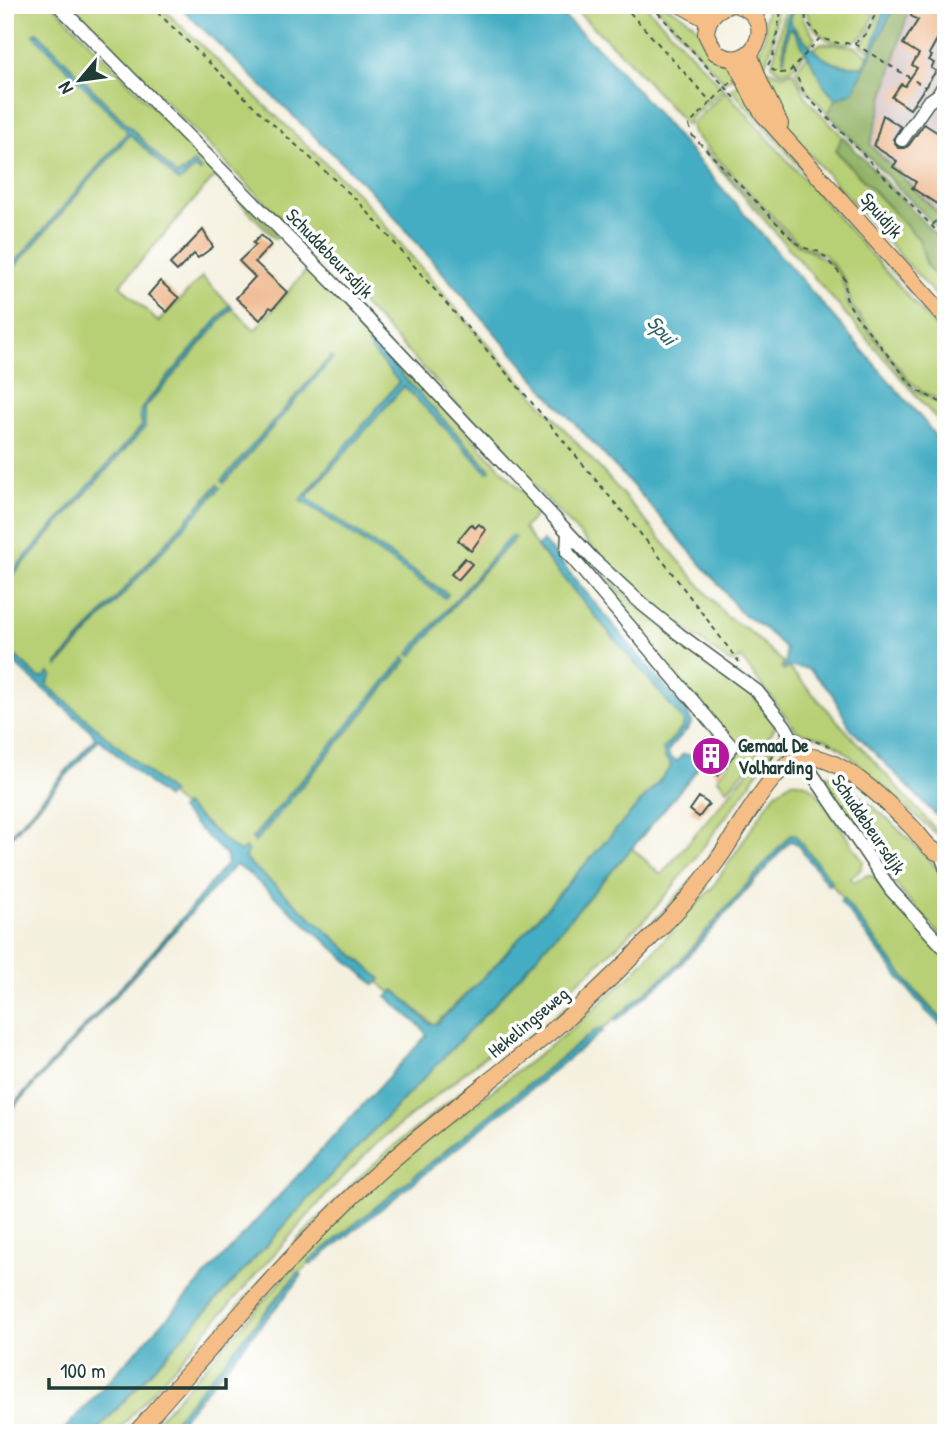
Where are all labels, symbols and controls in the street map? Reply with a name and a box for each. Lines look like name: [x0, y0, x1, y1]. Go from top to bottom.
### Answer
north arrow: [46, 46, 116, 116]
text: N: [51, 78, 79, 99]
street label: Spuidijk: [855, 187, 909, 244]
street label: Schuddebeursdijk: [280, 202, 380, 304]
water label: Spui: [641, 309, 685, 353]
place label: Gemaal De Volharding: [738, 732, 813, 781]
building icon: Gemaal De Volharding: [690, 735, 732, 777]
street label: Schuddebeursdijk: [826, 769, 912, 879]
street label: Hekelingseweg: [482, 981, 574, 1063]
scale bar: [49, 1347, 226, 1391]
text: 100 m: [60, 1356, 106, 1385]

